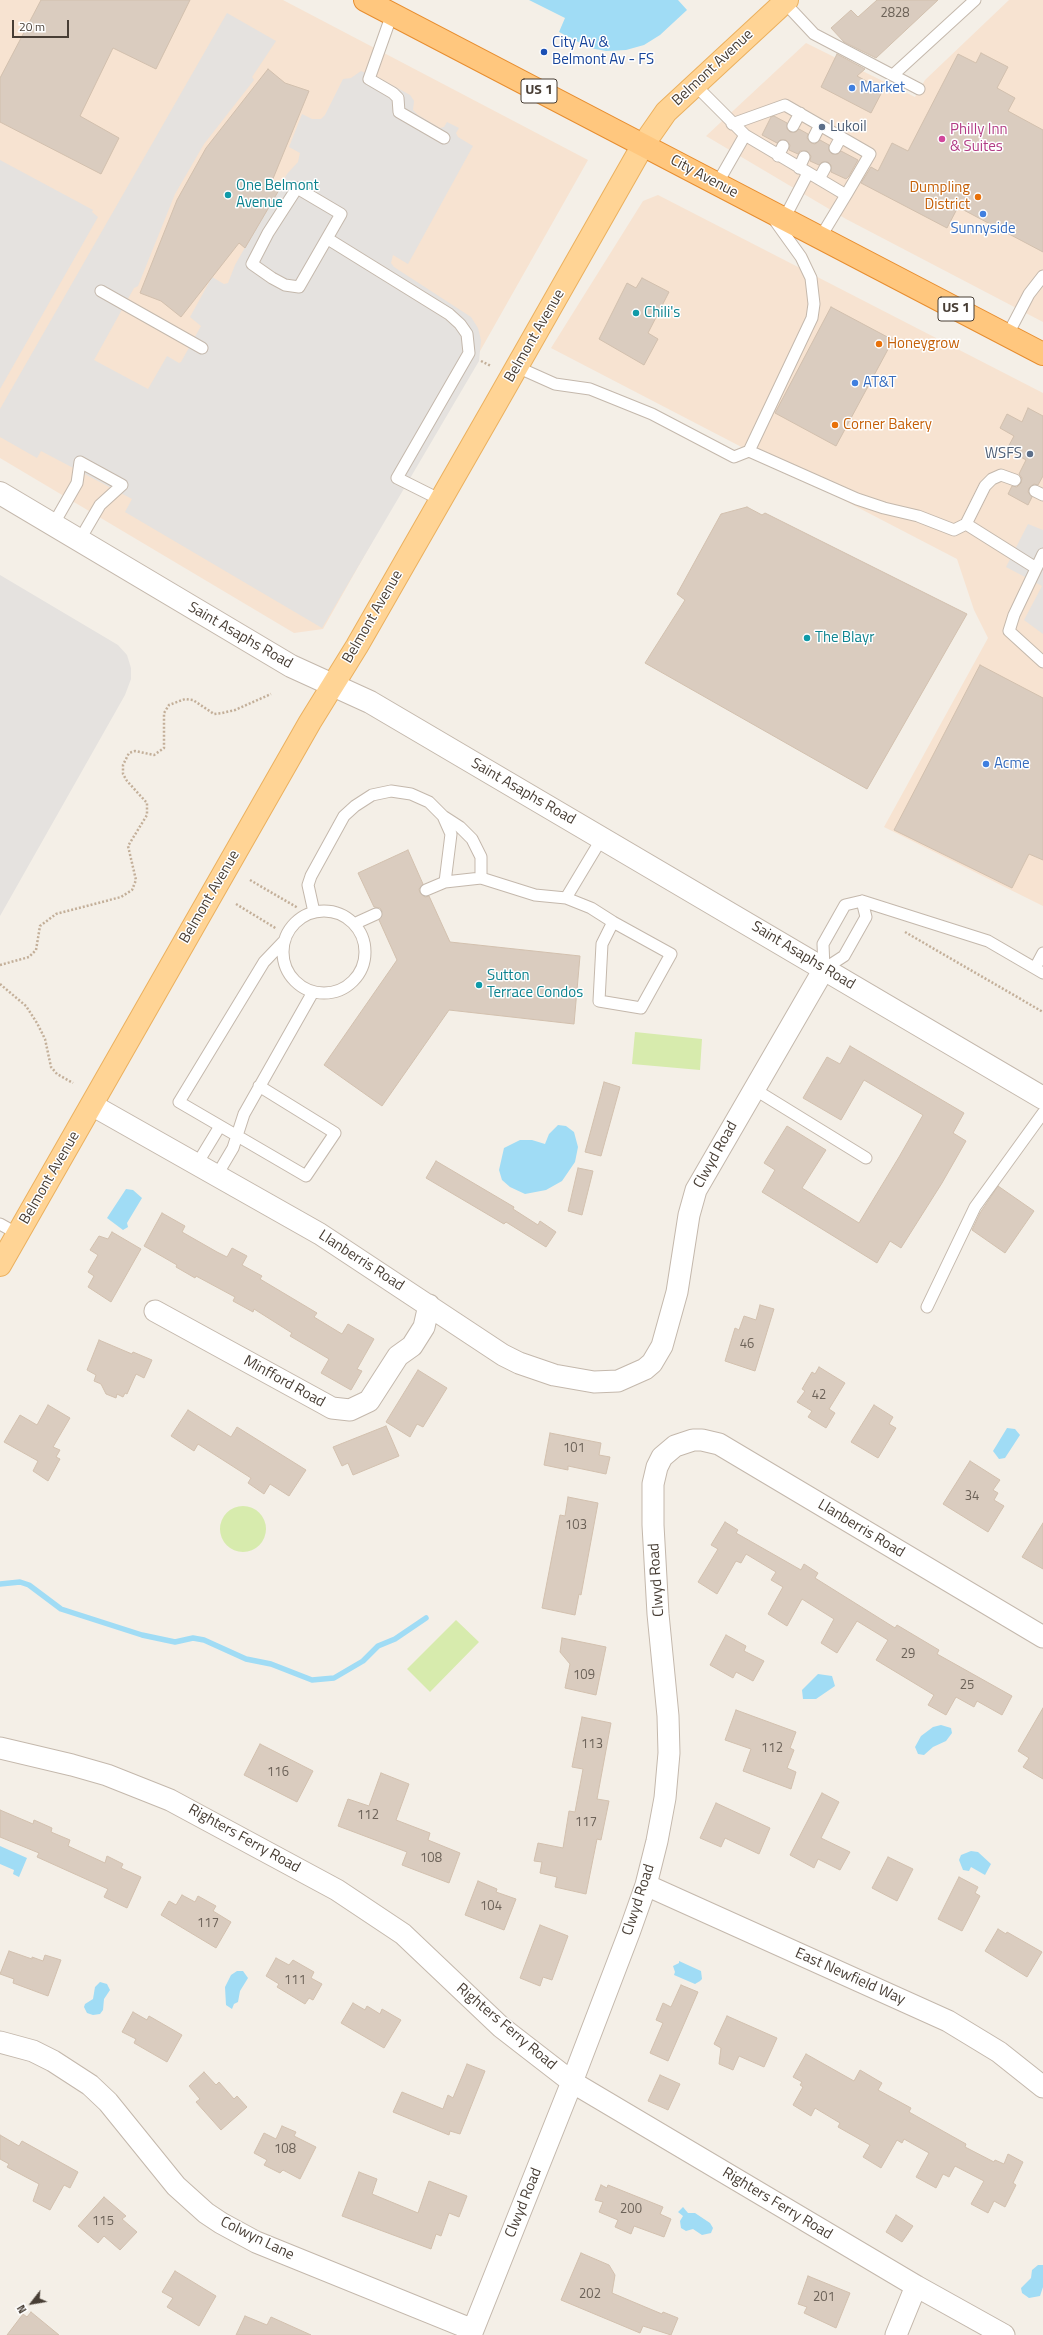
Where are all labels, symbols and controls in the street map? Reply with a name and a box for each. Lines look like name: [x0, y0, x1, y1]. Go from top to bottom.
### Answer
house number: 2828: [880, 6, 910, 22]
scale bar: [14, 12, 71, 38]
text: 20 m: [19, 17, 45, 36]
street label: Belmont Avenue: [669, 26, 757, 110]
place label: City Av & Belmont Av - FS: [552, 34, 654, 69]
marker: City Av & Belmont Av - FS: [539, 47, 549, 57]
road number: US 1: [521, 79, 557, 103]
place label: Market: [860, 79, 905, 97]
marker: Market: [847, 83, 857, 93]
place label: Lukoil: [830, 118, 867, 136]
place label: Philly Inn & Suites: [950, 121, 1008, 156]
marker: Lukoil: [817, 122, 827, 132]
marker: Philly Inn & Suites: [937, 134, 947, 144]
street label: City Avenue: [667, 152, 741, 202]
place label: One Belmont Avenue: [236, 177, 319, 212]
place label: Dumpling District: [909, 179, 970, 214]
marker: One Belmont Avenue: [223, 190, 233, 200]
marker: Dumpling District: [973, 192, 983, 202]
marker: Sunnyside: [978, 209, 988, 219]
place label: Sunnyside: [950, 220, 1016, 238]
street label: Belmont Avenue: [501, 286, 569, 386]
road number: US 1: [938, 297, 974, 321]
place label: Chili's: [644, 304, 680, 322]
marker: Chili's: [631, 308, 641, 318]
place label: Honeygrow: [887, 335, 960, 353]
marker: Honeygrow: [874, 339, 884, 349]
place label: AT&T: [863, 374, 896, 392]
marker: AT&T: [850, 378, 860, 388]
place label: Corner Bakery: [843, 416, 932, 434]
marker: Corner Bakery: [830, 420, 840, 430]
place label: WSFS: [985, 445, 1022, 463]
marker: WSFS: [1025, 449, 1035, 459]
street label: Belmont Avenue: [339, 567, 407, 667]
street label: Saint Asaphs Road: [185, 599, 295, 673]
place label: The Blayr: [815, 629, 874, 647]
marker: The Blayr: [802, 633, 812, 643]
street label: Saint Asaphs Road: [468, 755, 578, 829]
place label: Acme: [994, 755, 1030, 773]
marker: Acme: [981, 759, 991, 769]
street label: Belmont Avenue: [176, 847, 244, 947]
street label: Saint Asaphs Road: [748, 918, 858, 994]
place label: Sutton Terrace Condos: [487, 967, 583, 1002]
marker: Sutton Terrace Condos: [474, 980, 484, 990]
street label: Clwyd Road: [690, 1118, 742, 1192]
street label: Belmont Avenue: [16, 1128, 84, 1228]
street label: Llanberris Road: [315, 1227, 407, 1295]
house number: 46: [740, 1337, 754, 1353]
street label: Minfford Road: [240, 1352, 328, 1412]
house number: 42: [812, 1388, 826, 1404]
house number: 101: [563, 1441, 585, 1457]
house number: 34: [965, 1489, 979, 1505]
street label: Llanberris Road: [814, 1496, 908, 1562]
house number: 103: [565, 1518, 587, 1534]
street label: Clwyd Road: [645, 1543, 669, 1617]
house number: 29: [901, 1647, 915, 1663]
house number: 109: [573, 1668, 595, 1684]
house number: 25: [960, 1678, 974, 1694]
house number: 113: [581, 1737, 603, 1753]
house number: 112: [761, 1741, 783, 1757]
house number: 116: [267, 1765, 289, 1781]
street label: Righters Ferry Road: [185, 1801, 303, 1877]
house number: 112: [357, 1808, 379, 1824]
house number: 117: [575, 1815, 597, 1831]
house number: 108: [420, 1851, 442, 1867]
street label: Clwyd Road: [619, 1862, 659, 1938]
house number: 104: [480, 1899, 502, 1915]
house number: 117: [197, 1916, 219, 1932]
street label: East Newfield Way: [792, 1945, 908, 2009]
house number: 111: [284, 1973, 306, 1989]
street label: Righters Ferry Road: [452, 1980, 560, 2074]
house number: 108: [274, 2142, 296, 2158]
street label: Righters Ferry Road: [719, 2164, 835, 2244]
street label: Clwyd Road: [502, 2165, 546, 2241]
house number: 200: [620, 2202, 642, 2218]
street label: Colwyn Lane: [217, 2213, 297, 2265]
house number: 115: [92, 2214, 114, 2230]
north arrow: [12, 2283, 52, 2323]
house number: 202: [579, 2287, 601, 2303]
house number: 201: [813, 2290, 835, 2306]
text: N: [13, 2302, 31, 2317]

